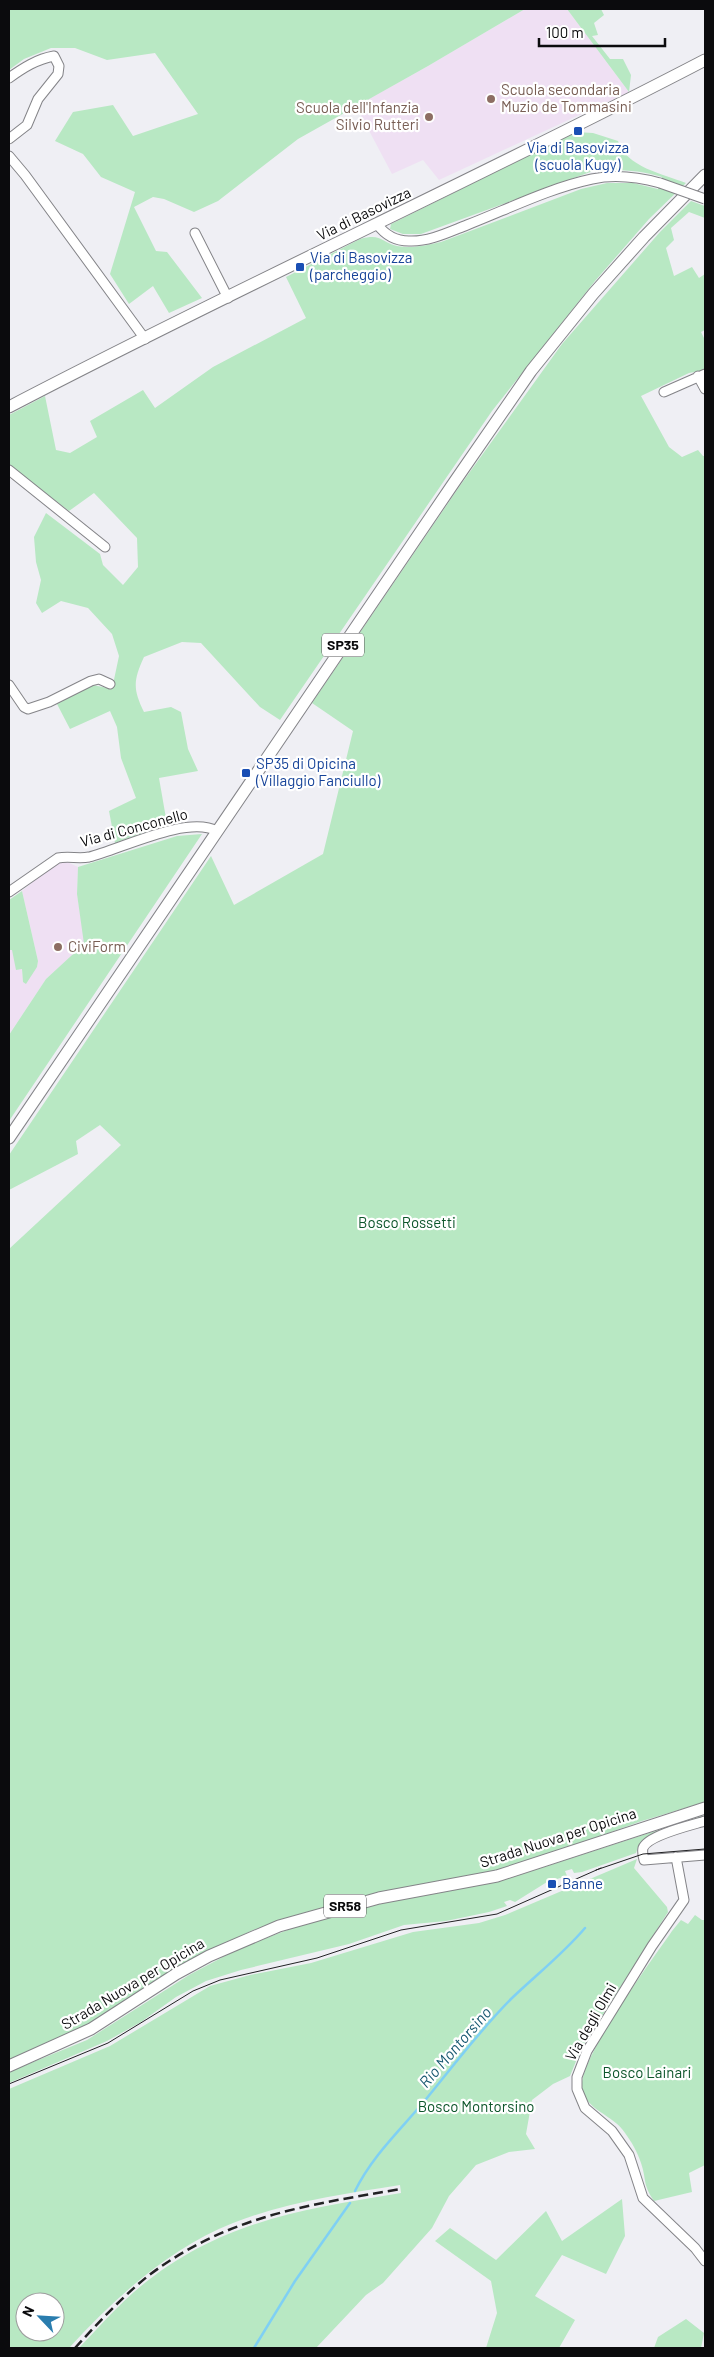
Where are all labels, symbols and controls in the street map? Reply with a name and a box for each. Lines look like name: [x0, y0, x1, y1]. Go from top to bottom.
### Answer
scale bar: [539, 15, 665, 47]
text: 100 m: [546, 23, 584, 41]
place label: Scuola secondaria Muzio de Tommasini: [501, 80, 632, 115]
marker: Scuola secondaria Muzio de Tommasini: [485, 93, 497, 105]
place label: Scuola dell'Infanzia Silvio Rutteri: [296, 98, 419, 133]
marker: Scuola dell'Infanzia Silvio Rutteri: [423, 111, 435, 123]
marker: Via di Basovizza (scuola Kugy): [572, 125, 584, 137]
place label: Via di Basovizza (scuola Kugy): [527, 138, 629, 173]
street label: Via di Basovizza: [314, 183, 414, 244]
place label: Via di Basovizza (parcheggio): [309, 248, 412, 283]
marker: Via di Basovizza (parcheggio): [294, 261, 306, 273]
road number: SP35: [322, 634, 364, 656]
place label: SP35 di Opicina (Villaggio Fanciullo): [255, 754, 381, 789]
marker: SP35 di Opicina (Villaggio Fanciullo): [240, 767, 252, 779]
street label: Via di Conconello: [78, 804, 189, 850]
place label: CiviForm: [68, 937, 126, 955]
marker: CiviForm: [52, 941, 64, 953]
park label: Bosco Rossetti: [358, 1213, 456, 1231]
street label: Strada Nuova per Opicina: [477, 1803, 638, 1871]
place label: Banne: [562, 1874, 603, 1892]
marker: Banne: [546, 1878, 558, 1890]
road number: SR58: [324, 1894, 366, 1918]
street label: Strada Nuova per Opicina: [58, 1933, 207, 2033]
street label: Via degli Olmi: [561, 1979, 620, 2064]
water label: Rio Montorsino: [414, 2002, 495, 2091]
park label: Bosco Lainari: [603, 2063, 691, 2081]
park label: Bosco Montorsino: [418, 2097, 534, 2115]
north arrow: [15, 2292, 65, 2342]
text: N: [18, 2303, 37, 2319]

